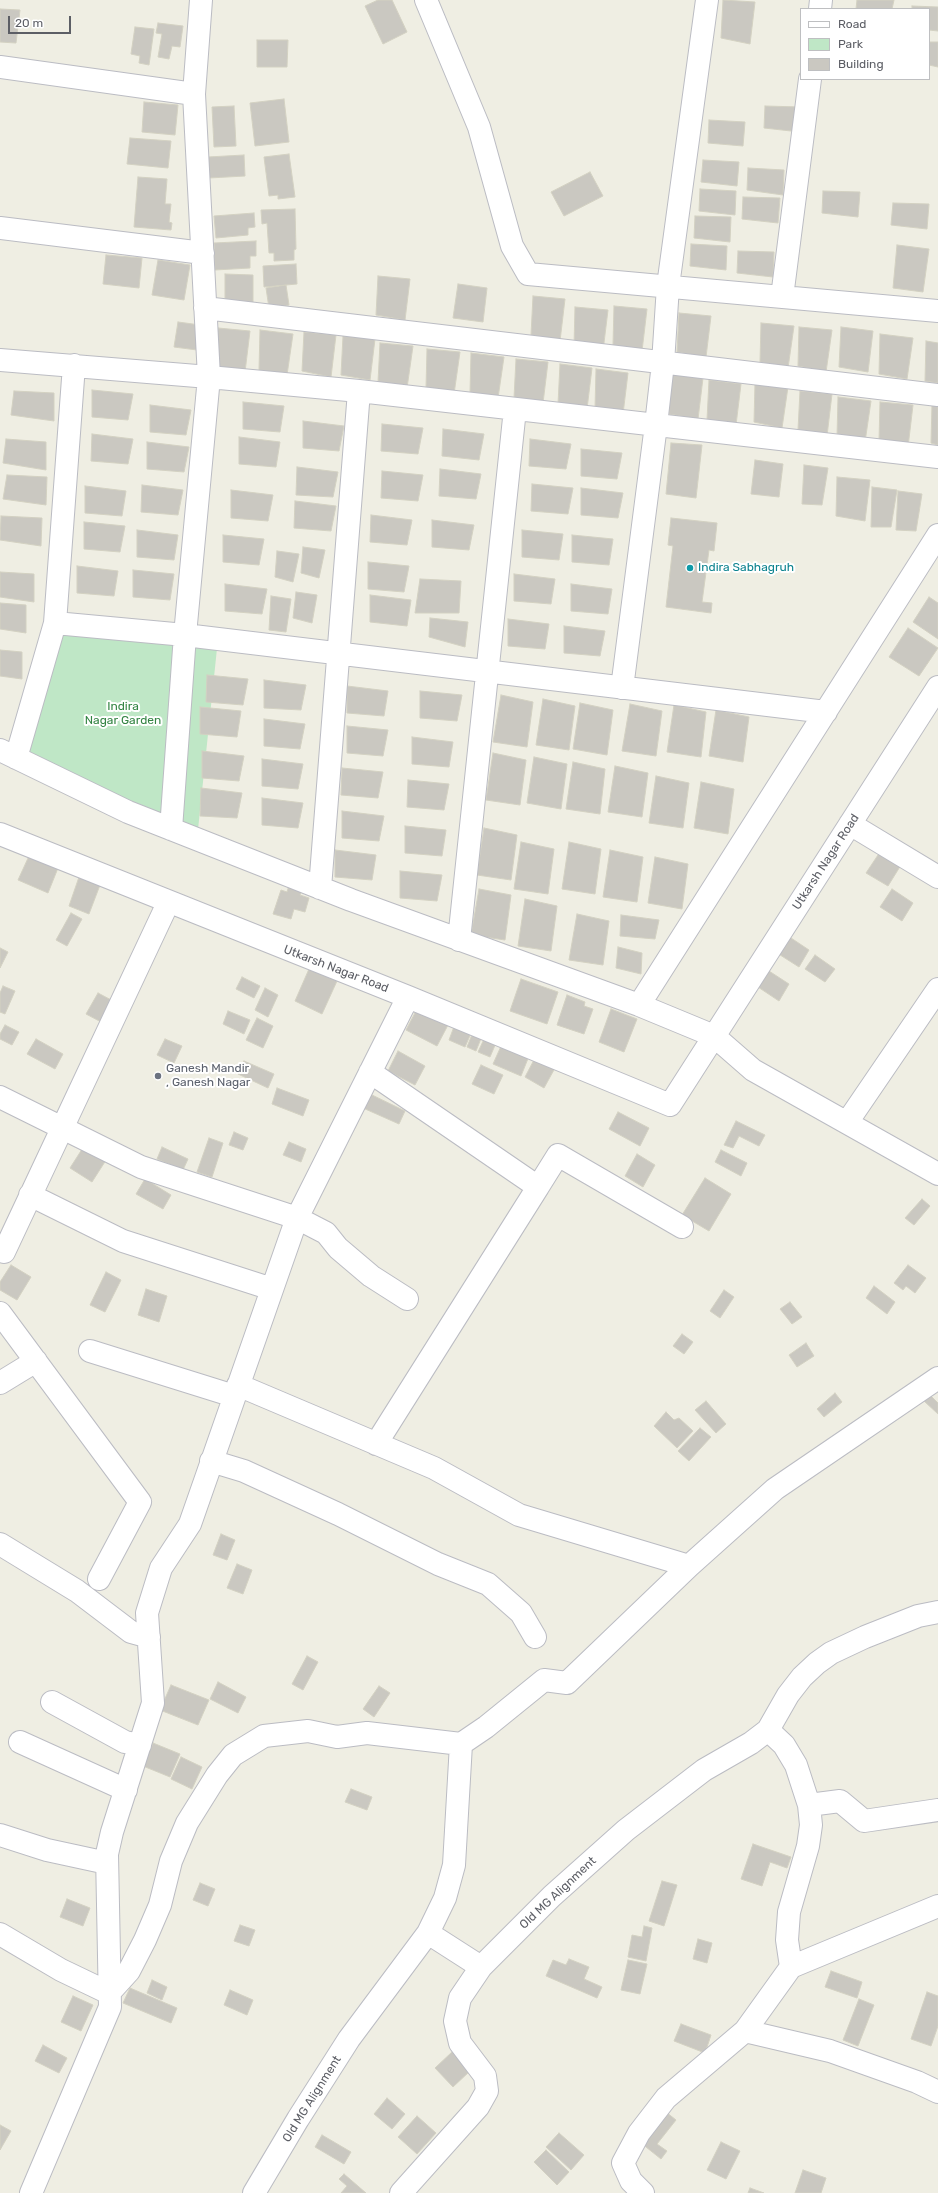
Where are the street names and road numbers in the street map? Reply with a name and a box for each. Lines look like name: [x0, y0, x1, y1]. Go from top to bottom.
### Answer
street label: Utkarsh Nagar Road: [790, 811, 862, 913]
street label: Utkarsh Nagar Road: [281, 942, 391, 996]
street label: Old MG Alignment: [517, 1854, 599, 1932]
street label: Old MG Alignment: [280, 2053, 344, 2145]

